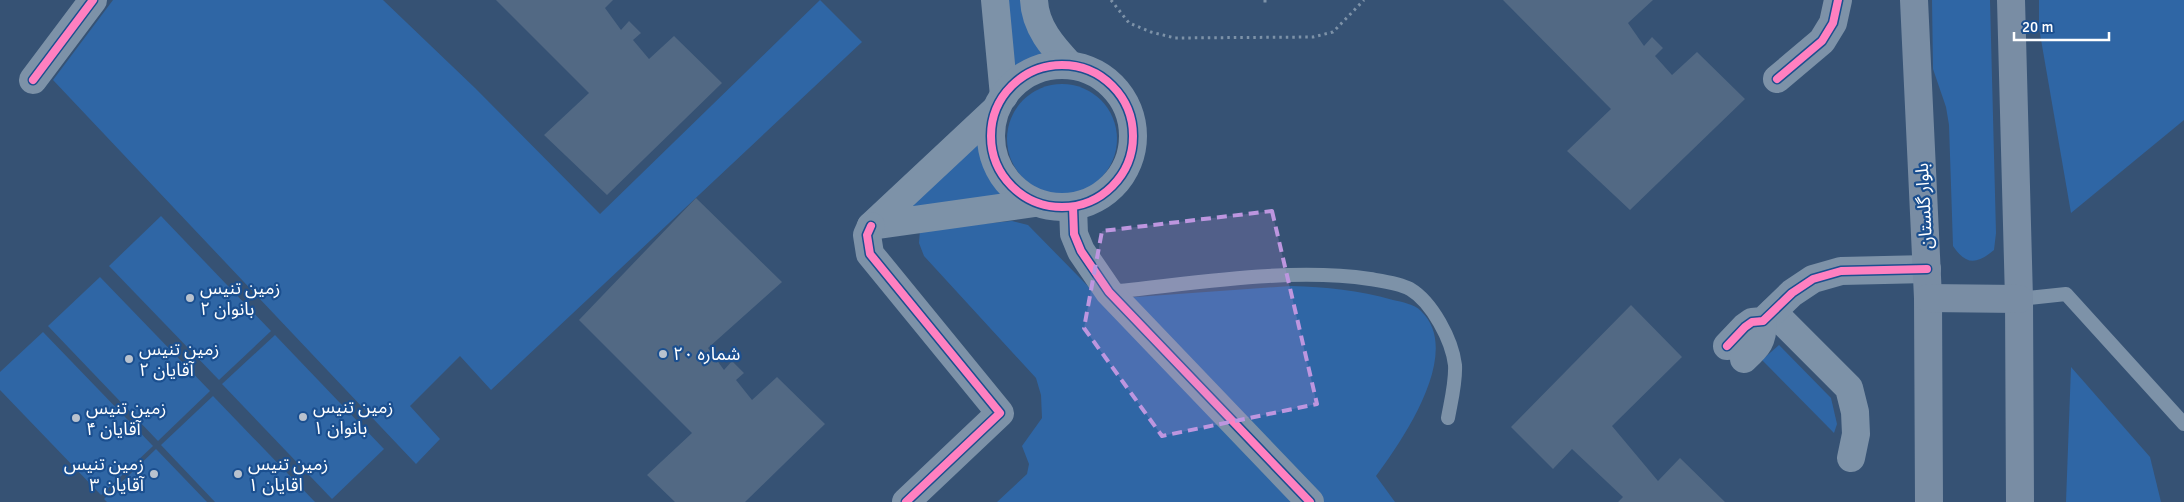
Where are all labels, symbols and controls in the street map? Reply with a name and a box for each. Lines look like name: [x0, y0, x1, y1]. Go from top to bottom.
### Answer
scale bar: [2014, 10, 2109, 42]
text: 20 m: [2022, 18, 2053, 36]
street label: بلوار گلستان: [1911, 162, 1937, 250]
place label: زمین تنیس ۲ بانوان: [200, 277, 280, 320]
marker: زمین تنیس ۲ بانوان: [184, 292, 196, 304]
place label: زمین تنیس ۲ آقایان: [139, 338, 219, 381]
place label: شماره ۲۰: [673, 343, 740, 365]
marker: شماره ۲۰: [657, 348, 669, 360]
marker: زمین تنیس ۲ آقایان: [123, 353, 135, 365]
place label: زمین تنیس ۱ بانوان: [313, 396, 393, 439]
place label: زمین تنیس ۴ آقایان: [86, 397, 166, 440]
marker: زمین تنیس ۱ بانوان: [297, 411, 309, 423]
marker: زمین تنیس ۴ آقایان: [70, 412, 82, 424]
place label: زمین تنیس ۳ آقایان: [64, 453, 145, 496]
place label: زمین تنیس ۱ اقایان: [248, 453, 328, 496]
marker: زمین تنیس ۳ آقایان: [148, 468, 160, 480]
marker: زمین تنیس ۱ اقایان: [232, 468, 244, 480]

